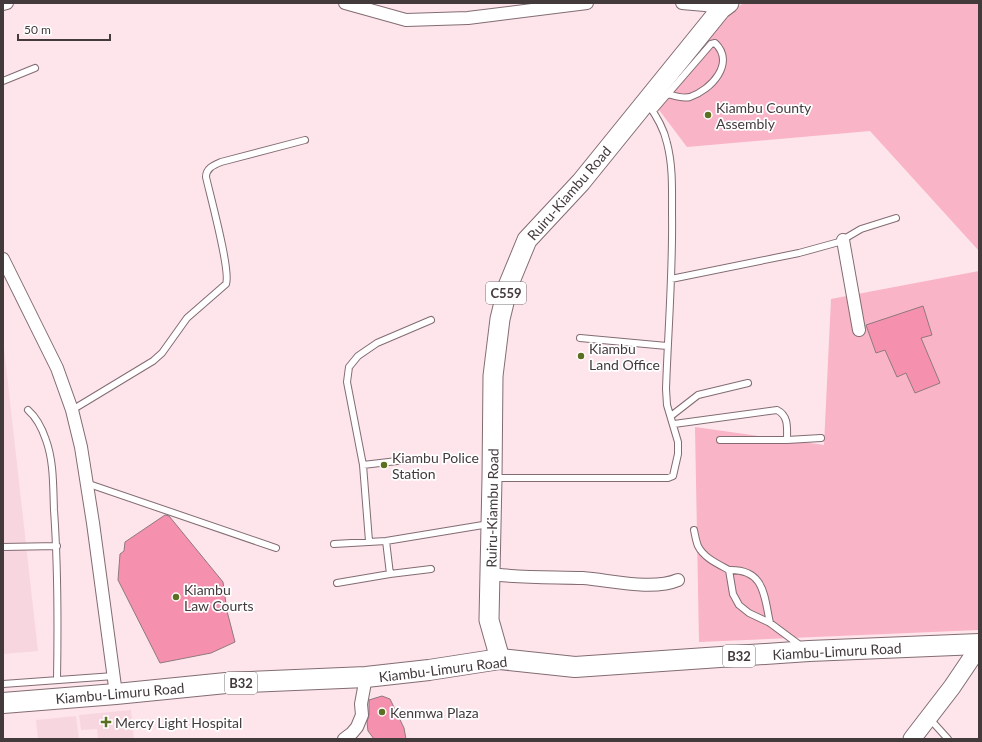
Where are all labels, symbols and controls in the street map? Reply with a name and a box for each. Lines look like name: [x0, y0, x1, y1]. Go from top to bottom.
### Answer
scale bar: [18, 16, 110, 42]
text: 50 m: [24, 22, 51, 37]
place label: Kiambu County Assembly: [716, 99, 812, 132]
marker: Kiambu County Assembly: [703, 110, 713, 120]
street label: Ruiru-Kiambu Road: [524, 142, 614, 244]
road number: C559: [486, 282, 526, 304]
place label: Kiambu Land Office: [589, 340, 660, 373]
marker: Kiambu Land Office: [576, 351, 586, 361]
street label: Ruiru-Kiambu Road: [482, 448, 502, 568]
place label: Kiambu Police Station: [392, 449, 479, 482]
marker: Kiambu Police Station: [379, 460, 389, 470]
place label: Kiambu Law Courts: [184, 581, 254, 614]
marker: Kiambu Law Courts: [171, 592, 181, 602]
street label: Kiambu-Limuru Road: [772, 639, 902, 663]
road number: B32: [723, 645, 755, 667]
street label: Kiambu-Limuru Road: [378, 653, 508, 685]
road number: B32: [225, 672, 257, 694]
street label: Kiambu-Limuru Road: [55, 679, 185, 707]
place label: Kenmwa Plaza: [390, 704, 479, 721]
marker: Kenmwa Plaza: [377, 707, 387, 717]
place label: Mercy Light Hospital: [115, 714, 242, 731]
marker: Mercy Light Hospital: [100, 716, 112, 728]

